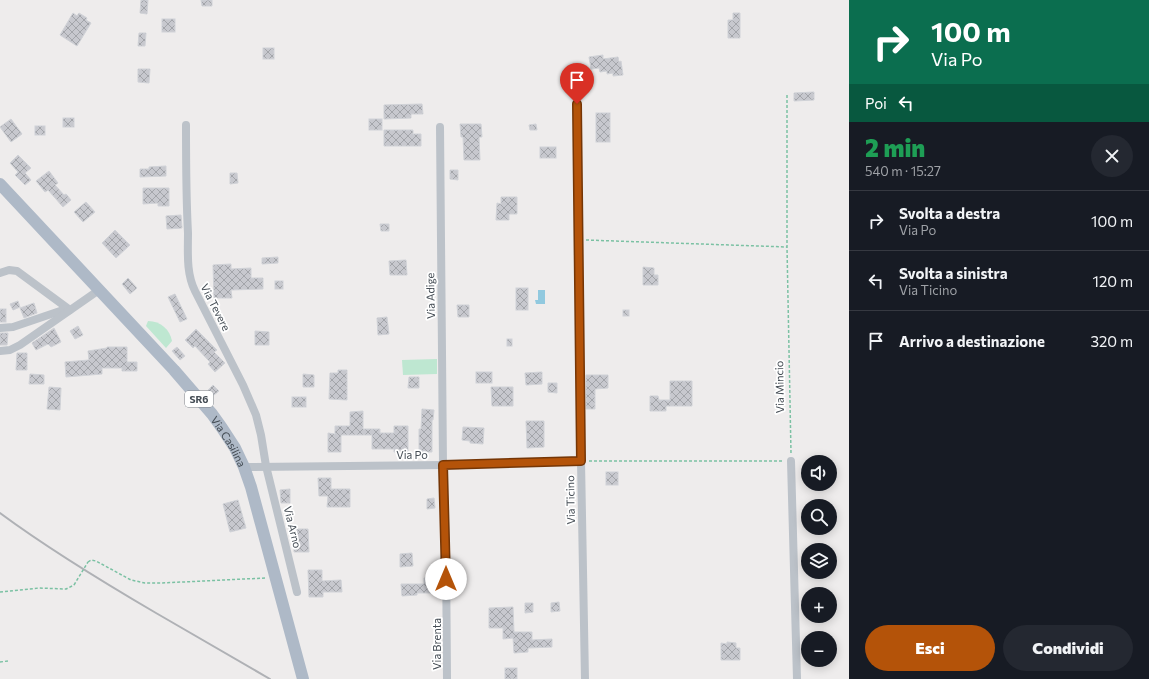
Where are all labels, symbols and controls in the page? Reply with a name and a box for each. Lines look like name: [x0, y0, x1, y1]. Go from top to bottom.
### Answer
text: 100 m: [931, 14, 1011, 48]
icon: right: [865, 16, 917, 68]
text: Via Po: [931, 48, 983, 70]
pin: [560, 63, 594, 104]
icon: arrive: [566, 69, 588, 91]
icon: left: [895, 92, 917, 114]
text: Poi: [865, 94, 887, 112]
text: 2 min: [865, 133, 925, 162]
button: close: [1091, 135, 1133, 177]
text: 540 m · 15:27: [865, 163, 941, 179]
text: Svolta a destra: [899, 204, 1000, 222]
icon: right: [865, 210, 887, 232]
text: 100 m: [1091, 212, 1133, 230]
text: Via Po: [899, 222, 936, 238]
text: Svolta a sinistra: [899, 264, 1008, 282]
icon: left: [865, 270, 887, 292]
street label: Via Adige: [423, 272, 437, 319]
text: 120 m: [1093, 272, 1133, 290]
street label: Via Tevere: [199, 281, 234, 333]
text: Via Ticino: [899, 282, 957, 298]
icon: arrive: [865, 330, 887, 352]
text: Arrivo a destinazione: [899, 332, 1045, 350]
text: 320 m: [1090, 332, 1133, 350]
street label: Via Mincio: [772, 360, 786, 413]
road number: SR6: [185, 391, 213, 407]
street label: Via Casilina: [209, 413, 249, 469]
street label: Via Po: [396, 448, 428, 461]
map controls: [801, 455, 837, 667]
button: sound: [801, 455, 837, 491]
street label: Via Ticino: [563, 475, 577, 525]
button: search: [801, 499, 837, 535]
street label: Via Arno: [281, 505, 305, 550]
button: layers: [801, 543, 837, 579]
position arrow: [425, 558, 467, 600]
button: +: [801, 587, 837, 623]
street label: Via Brenta: [430, 618, 443, 670]
button: Esci: [865, 625, 995, 671]
button: Condividi: [1003, 625, 1133, 671]
button: −: [801, 631, 837, 667]

